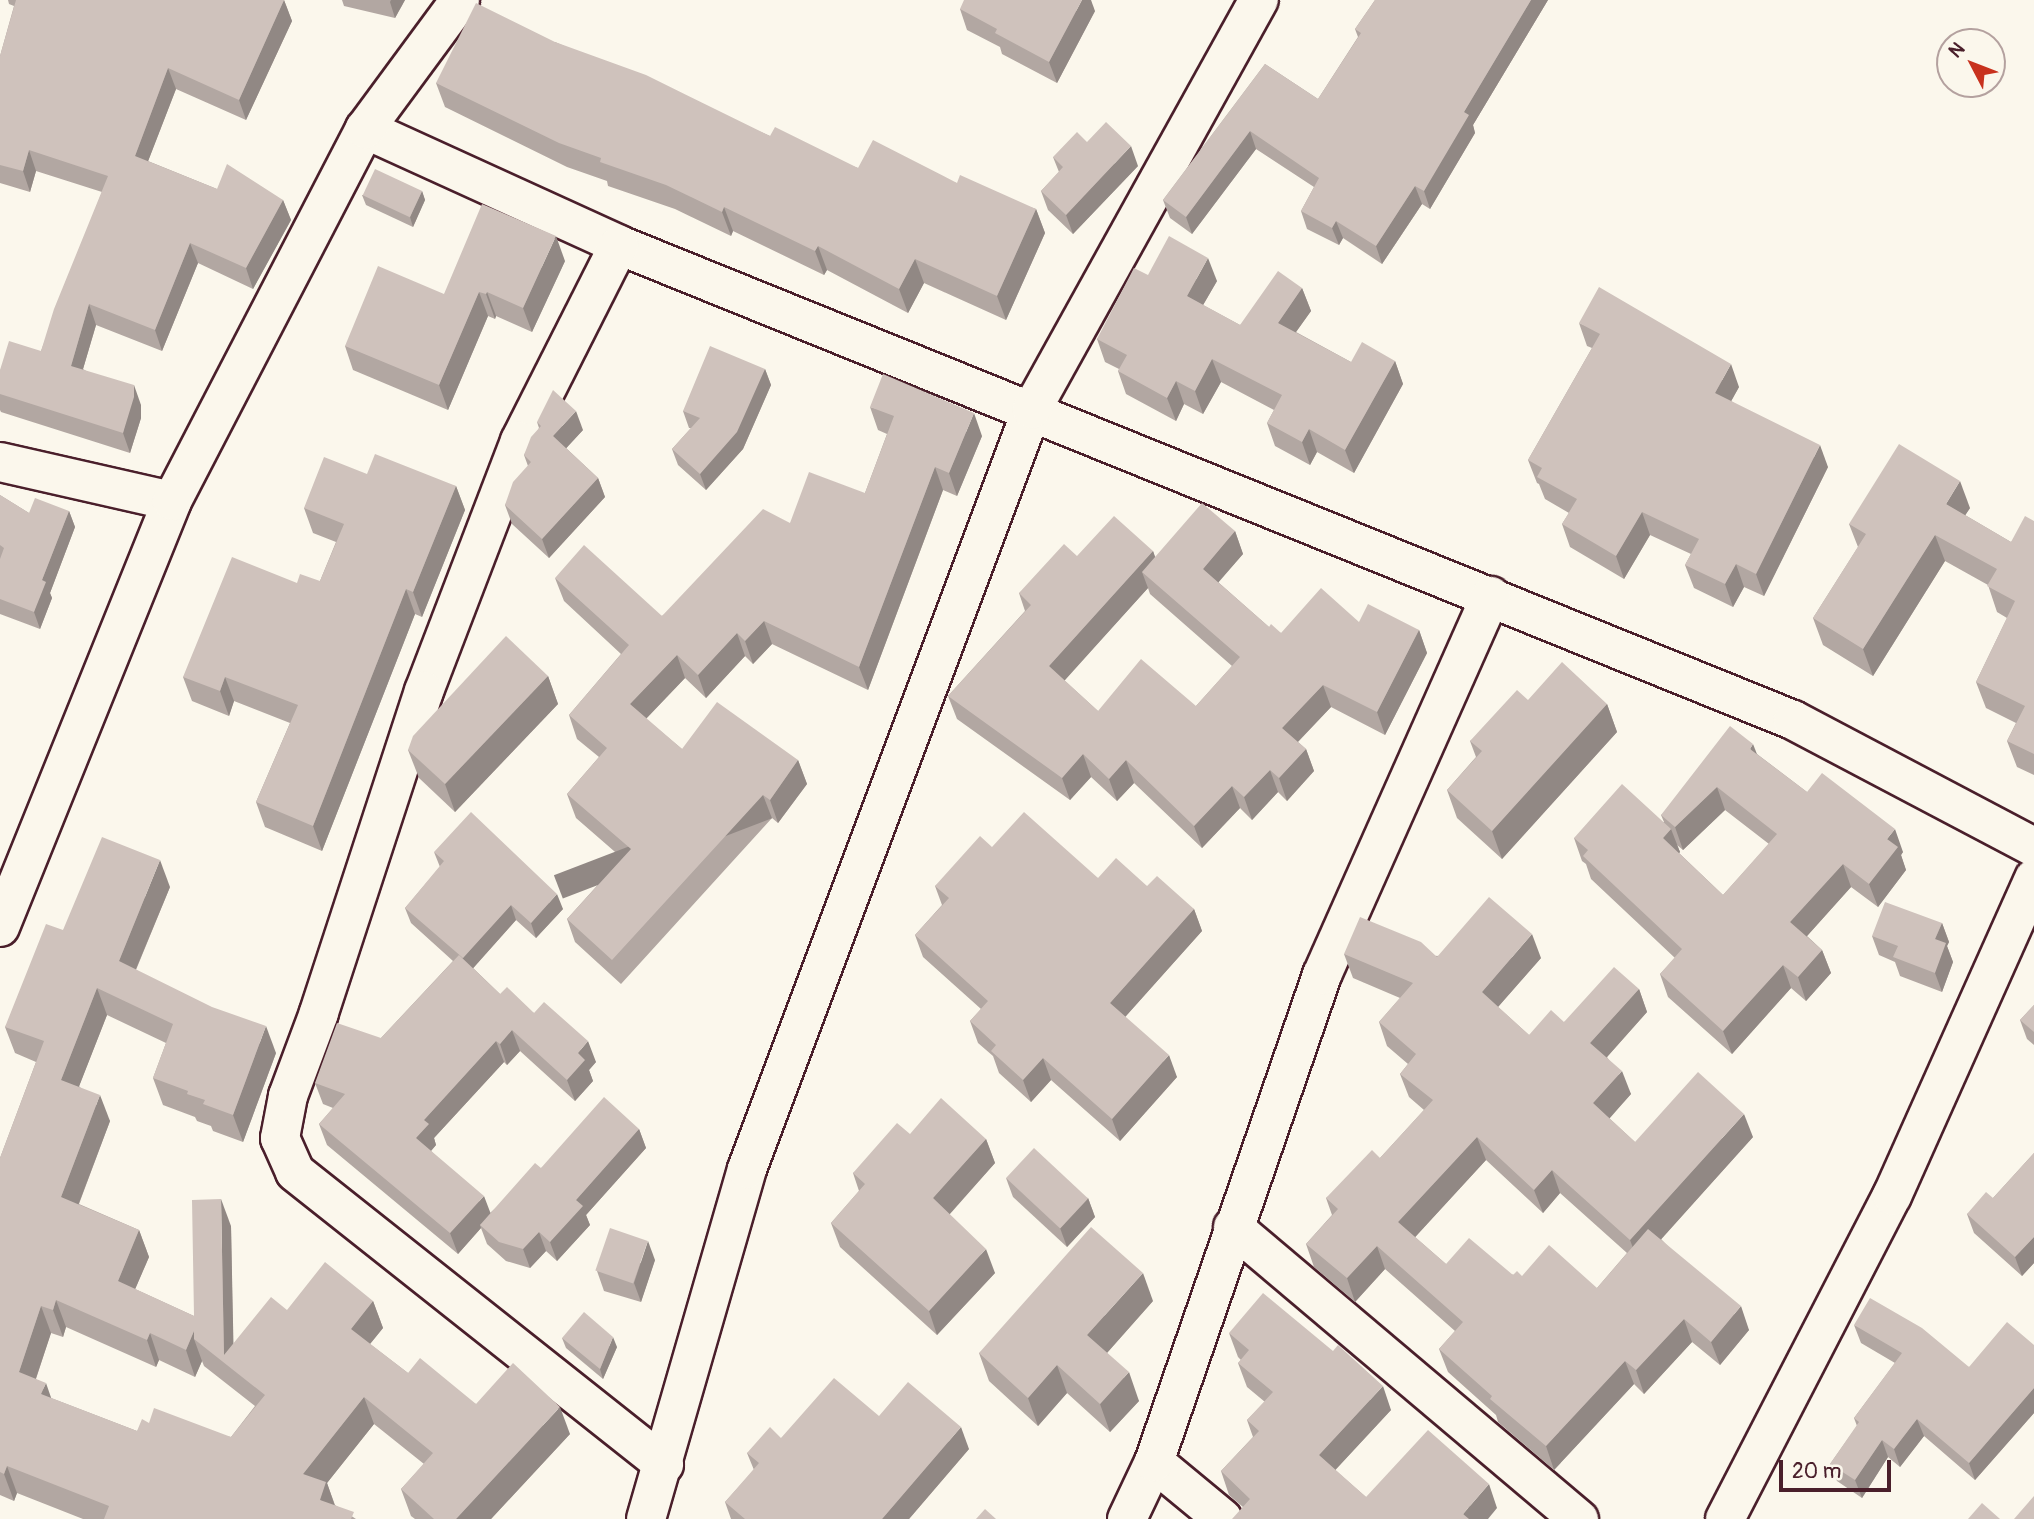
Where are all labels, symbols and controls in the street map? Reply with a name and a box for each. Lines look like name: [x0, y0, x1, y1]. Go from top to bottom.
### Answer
north arrow: [1936, 28, 2006, 98]
text: N: [1944, 37, 1970, 63]
scale bar: [1782, 1446, 1894, 1490]
text: 20 m: [1792, 1458, 1841, 1485]

